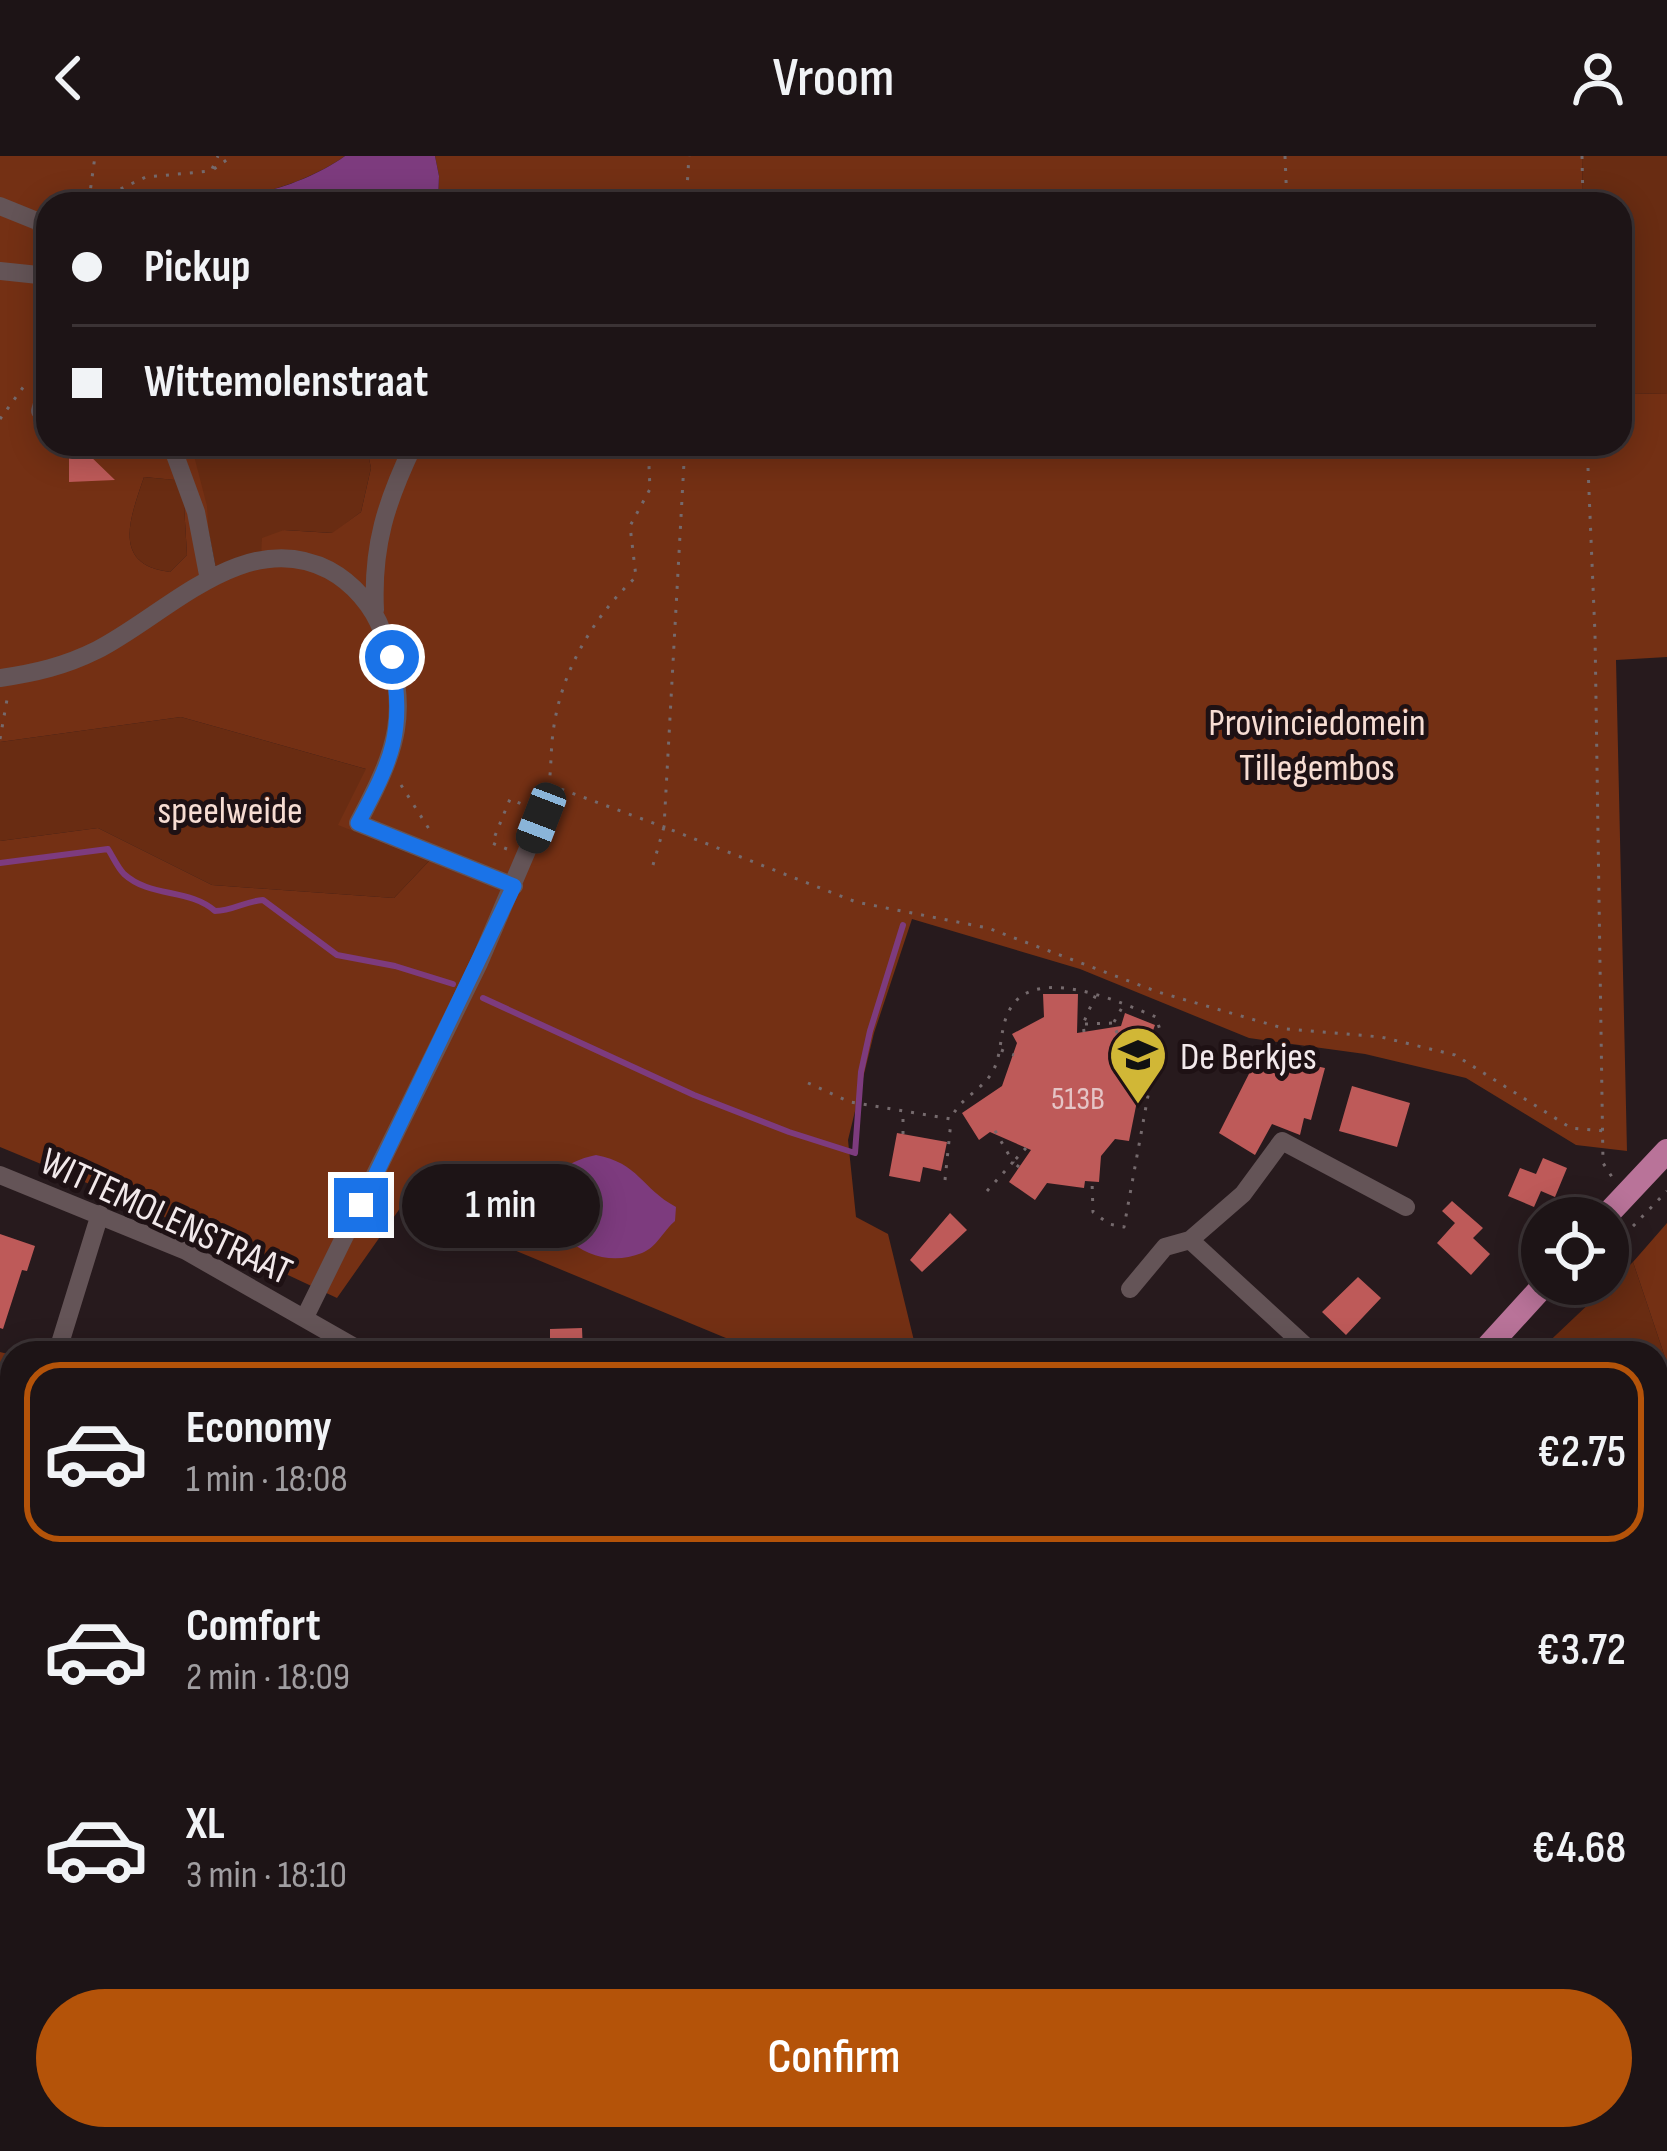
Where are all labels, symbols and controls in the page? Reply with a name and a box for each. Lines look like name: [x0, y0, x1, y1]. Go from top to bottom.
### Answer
icon: back: [36, 45, 102, 111]
icon: person: [1565, 45, 1631, 111]
text: Vroom: [773, 46, 894, 111]
text: Pickup: [144, 240, 251, 295]
text: Wittemolenstraat: [144, 355, 428, 410]
route start: [365, 630, 419, 684]
park label: Provinciedomein Tillegembos: [1208, 700, 1426, 792]
car: [511, 778, 571, 858]
park label: speelweide: [157, 788, 303, 835]
school or university icon: De Berkjes: [1107, 1024, 1169, 1106]
place label: De Berkjes: [1180, 1034, 1317, 1081]
house number: 513B: [1051, 1079, 1105, 1119]
street label: WITTEMOLENSTRAAT: [33, 1138, 299, 1296]
callout: 1 min: [403, 1163, 601, 1247]
route end: [334, 1178, 388, 1232]
text: 1 min: [466, 1182, 536, 1229]
map controls: [1521, 1197, 1629, 1305]
button: locate: [1521, 1197, 1629, 1305]
icon: car: [42, 1398, 150, 1506]
text: Economy: [186, 1401, 332, 1456]
text: €2.75: [1537, 1425, 1626, 1480]
text: 1 min · 18:08: [186, 1456, 348, 1503]
icon: car: [42, 1596, 150, 1704]
text: Comfort: [186, 1599, 321, 1654]
text: €3.72: [1537, 1623, 1626, 1678]
text: 2 min · 18:09: [186, 1654, 350, 1701]
icon: car: [42, 1794, 150, 1902]
text: XL: [186, 1797, 225, 1852]
text: €4.68: [1532, 1821, 1626, 1876]
text: 3 min · 18:10: [186, 1852, 347, 1899]
button: Confirm: [36, 1989, 1632, 2127]

